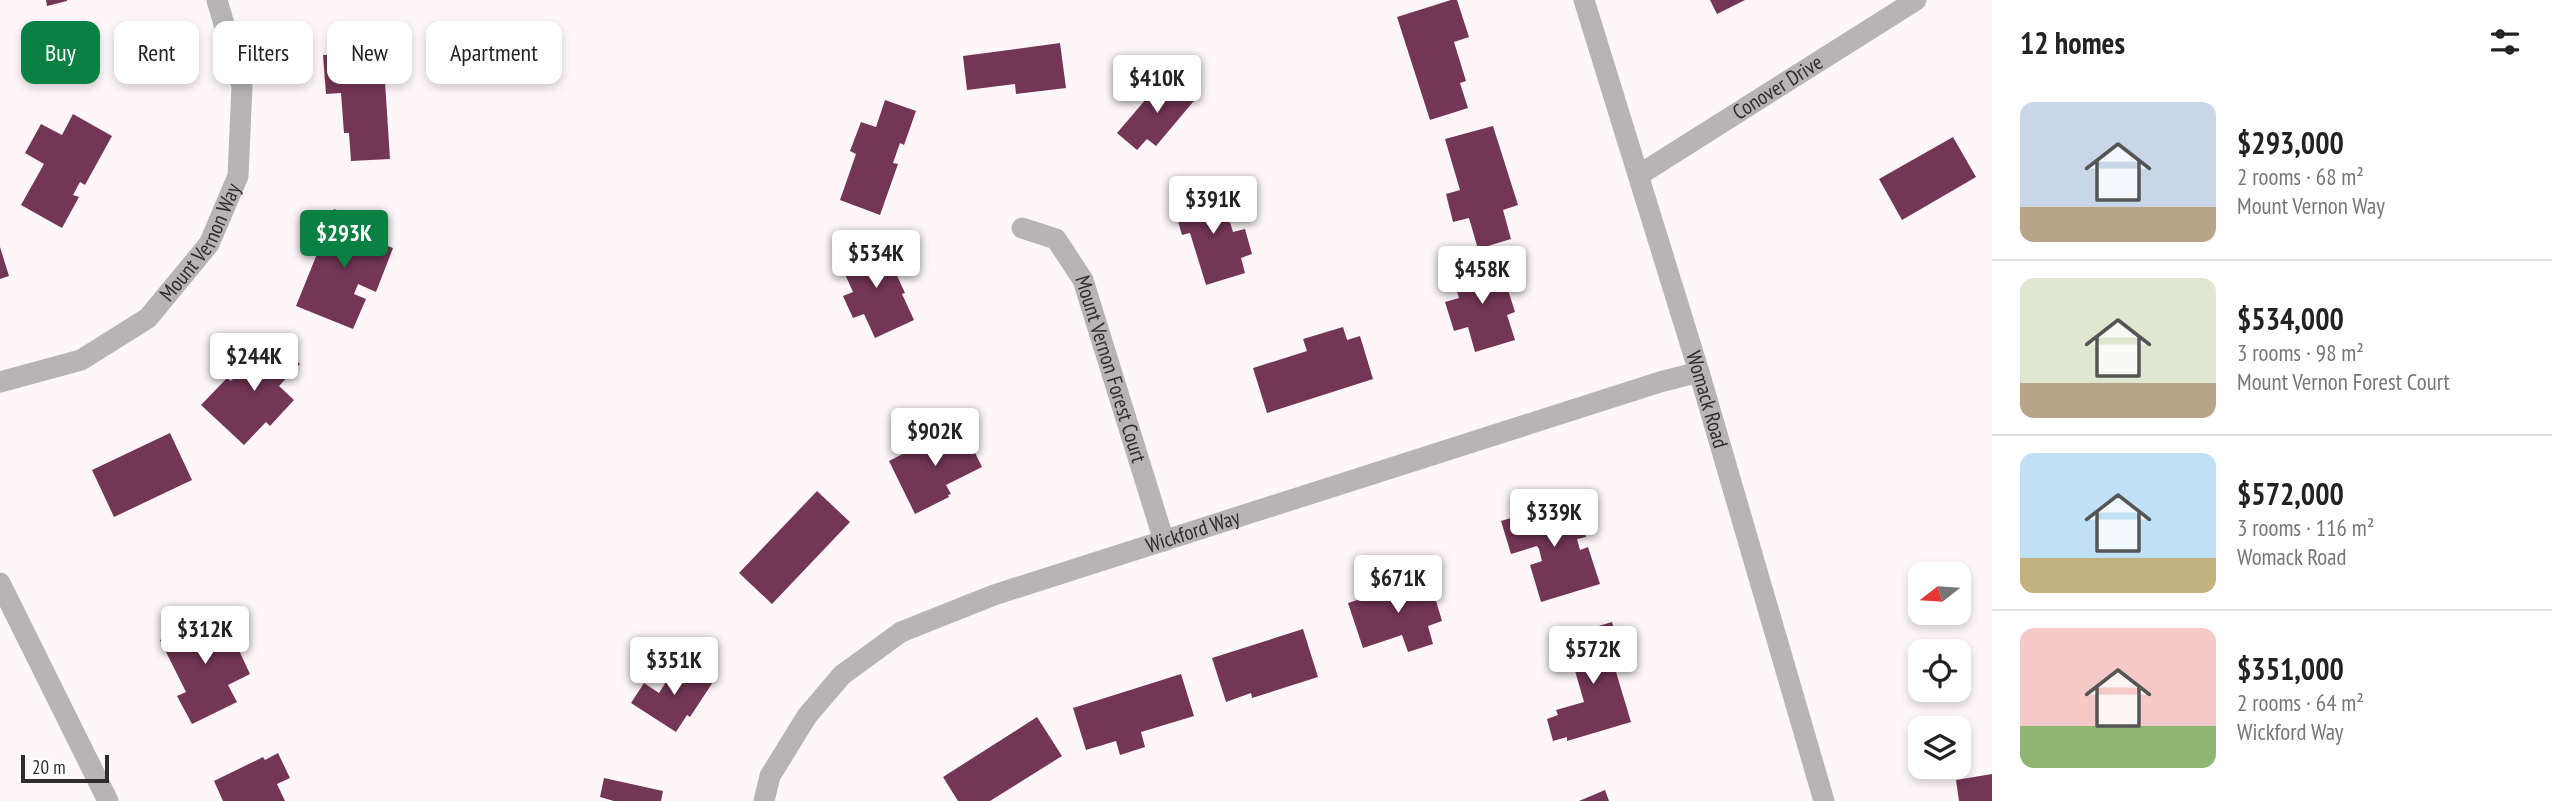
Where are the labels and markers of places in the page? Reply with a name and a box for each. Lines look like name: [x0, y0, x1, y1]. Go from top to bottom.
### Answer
pin: $410K: [1108, 55, 1206, 115]
pin: $391K: [1164, 176, 1262, 236]
pin: $293K: [295, 210, 393, 270]
pin: $534K: [827, 230, 925, 290]
pin: $458K: [1433, 246, 1531, 306]
pin: $244K: [205, 334, 303, 393]
pin: $902K: [886, 408, 984, 468]
pin: $339K: [1505, 490, 1603, 549]
pin: $671K: [1349, 556, 1447, 615]
pin: $312K: [156, 606, 254, 666]
pin: $572K: [1544, 626, 1642, 686]
pin: $351K: [625, 638, 723, 697]

